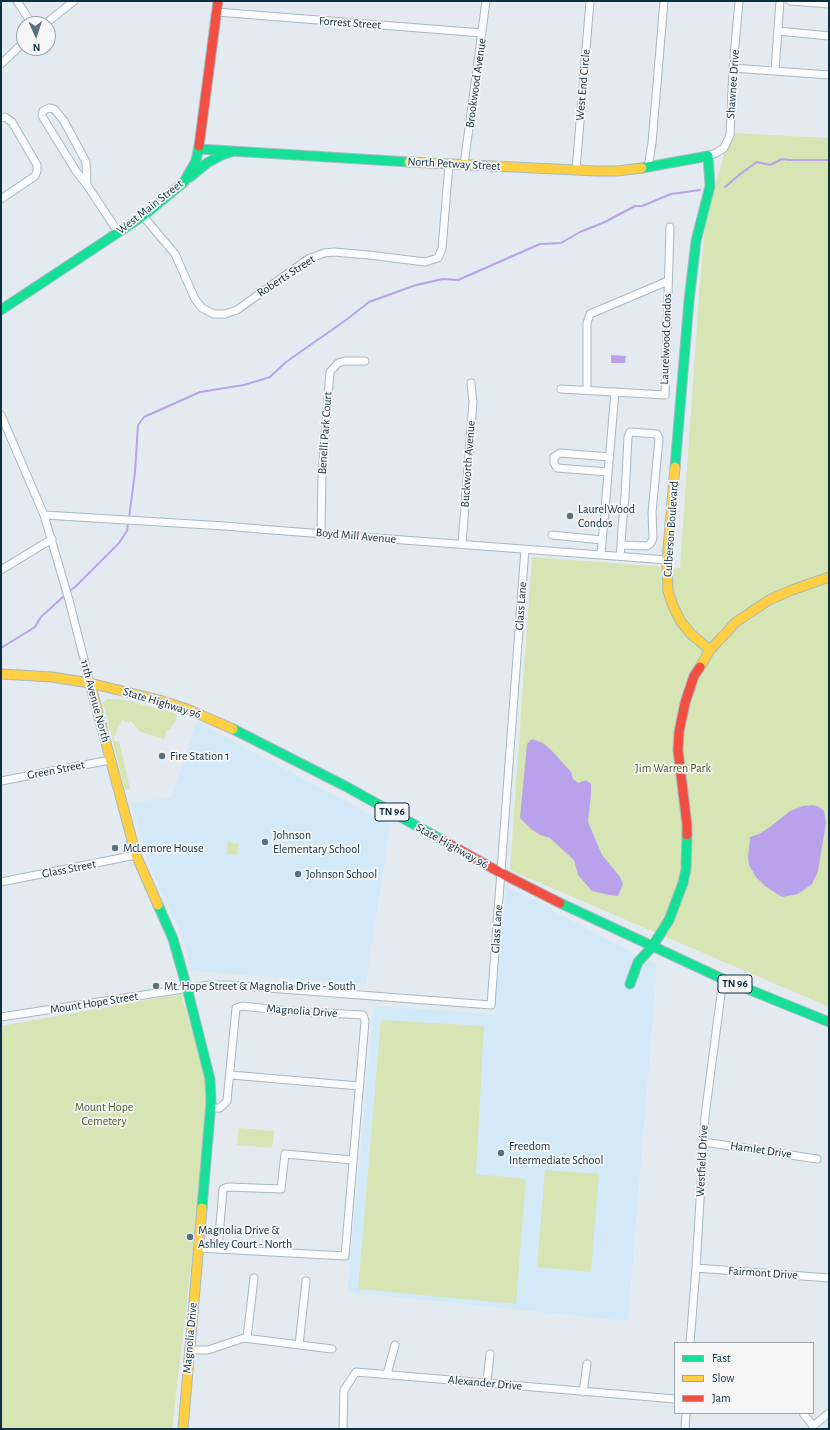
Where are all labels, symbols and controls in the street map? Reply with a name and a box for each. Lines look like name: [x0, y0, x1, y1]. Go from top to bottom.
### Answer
street label: Forrest Street: [318, 14, 382, 32]
north arrow: [16, 16, 56, 56]
street label: Brookwood Avenue: [463, 37, 489, 129]
text: N: [32, 42, 41, 53]
street label: West End Circle: [573, 48, 593, 122]
street label: Shawnee Drive: [723, 49, 743, 119]
street label: North Petway Street: [407, 154, 501, 174]
street label: West Main Street: [114, 177, 186, 237]
street label: Roberts Street: [254, 252, 318, 300]
street label: Laurelwood Condos: [657, 293, 675, 385]
street label: Benelli Park Court: [315, 391, 335, 475]
street label: Buckworth Avenue: [458, 420, 478, 508]
street label: Culberson Boulevard: [660, 480, 682, 578]
place label: LaurelWood Condos: [578, 502, 635, 530]
marker: LaurelWood Condos: [565, 511, 575, 521]
street label: Boyd Mill Avenue: [315, 525, 397, 547]
street label: Glass Lane: [512, 581, 530, 631]
street label: 11th Avenue North: [77, 658, 113, 744]
street label: State Highway 96: [121, 684, 203, 722]
place label: Fire Station 1: [170, 749, 229, 763]
marker: Fire Station 1: [157, 751, 167, 761]
street label: Green Street: [26, 757, 86, 783]
park label: Jim Warren Park: [635, 761, 711, 775]
road number: TN 96: [375, 803, 409, 821]
street label: State Highway 96: [413, 820, 491, 872]
place label: Johnson Elementary School: [273, 828, 360, 856]
marker: Johnson Elementary School: [260, 837, 270, 847]
place label: McLemore House: [123, 841, 204, 855]
marker: McLemore House: [110, 843, 120, 853]
street label: Glass Street: [41, 857, 97, 881]
place label: Johnson School: [306, 867, 377, 881]
marker: Johnson School: [293, 869, 303, 879]
street label: Glass Lane: [488, 904, 506, 954]
road number: TN 96: [718, 975, 752, 993]
place label: Mt. Hope Street & Magnolia Drive - South: [164, 979, 356, 993]
marker: Mt. Hope Street & Magnolia Drive - South: [151, 981, 161, 991]
street label: Mount Hope Street: [49, 989, 139, 1017]
street label: Magnolia Drive: [266, 1001, 338, 1021]
park label: Mount Hope Cemetery: [75, 1100, 133, 1128]
street label: Westfield Drive: [693, 1125, 711, 1197]
place label: Freedom Intermediate School: [509, 1139, 603, 1167]
street label: Hamlet Drive: [729, 1139, 793, 1161]
marker: Freedom Intermediate School: [496, 1148, 506, 1158]
place label: Magnolia Drive & Ashley Court - North: [198, 1223, 292, 1251]
marker: Magnolia Drive & Ashley Court - North: [185, 1232, 195, 1242]
street label: Fairmont Drive: [728, 1263, 798, 1283]
street label: Magnolia Drive: [180, 1302, 200, 1374]
legend: [674, 1342, 814, 1414]
text: Fast: [712, 1352, 731, 1364]
text: Slow: [712, 1372, 734, 1384]
street label: Alexander Drive: [447, 1373, 523, 1393]
text: Jam: [712, 1392, 731, 1404]

